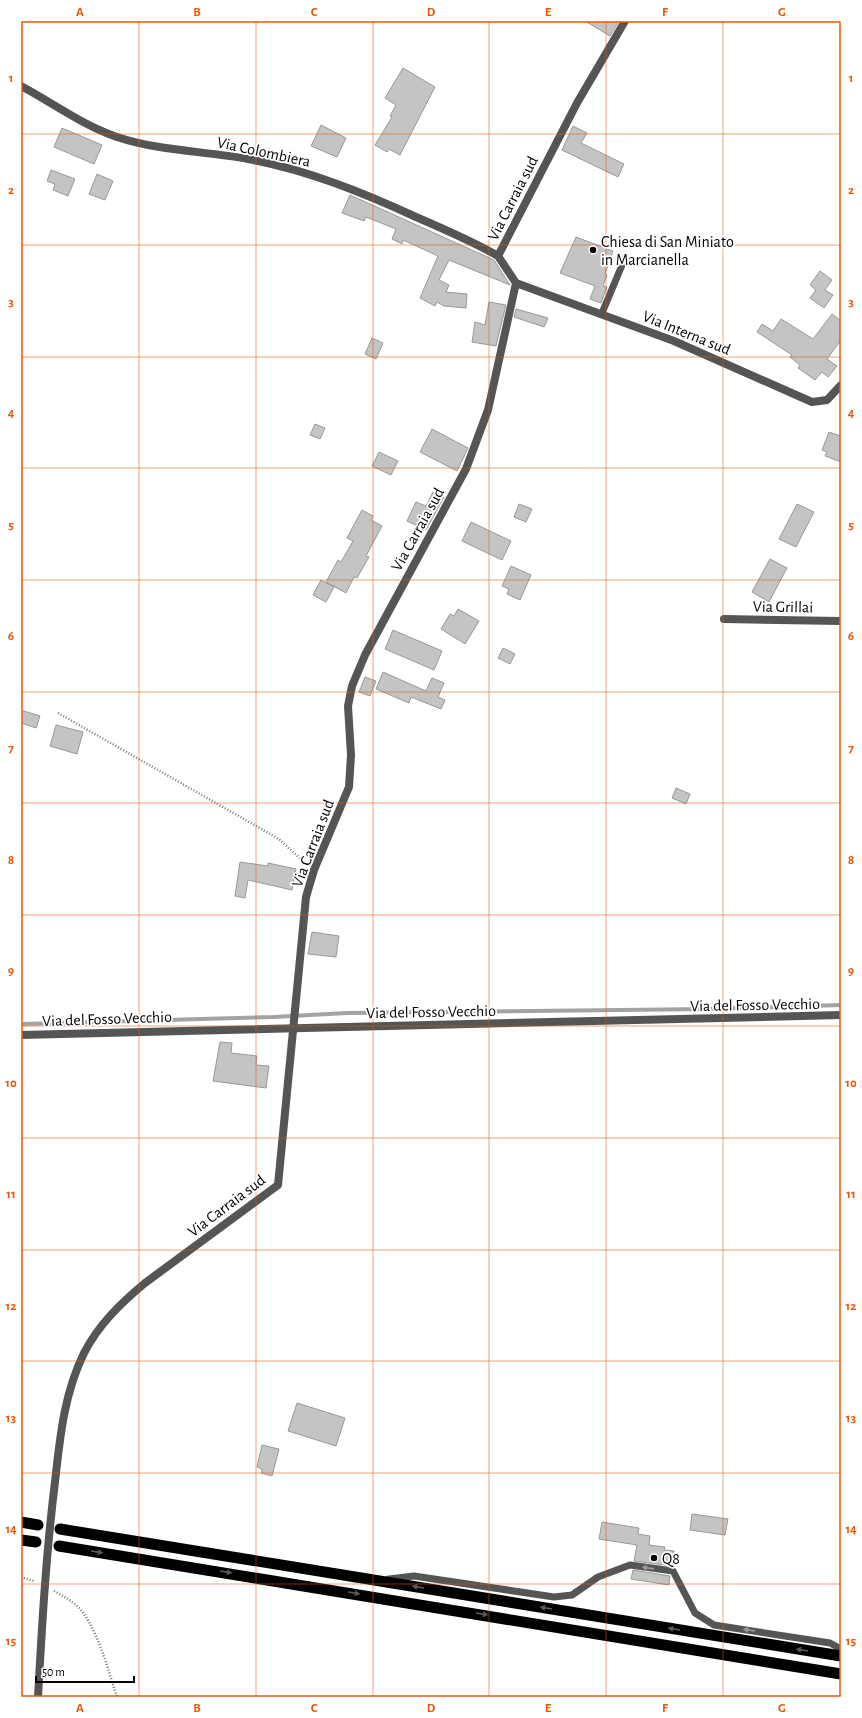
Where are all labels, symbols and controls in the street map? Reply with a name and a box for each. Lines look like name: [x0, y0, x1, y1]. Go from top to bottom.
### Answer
text: A: [76, 6, 84, 19]
text: B: [193, 6, 201, 19]
text: C: [311, 6, 318, 19]
text: D: [427, 6, 436, 19]
text: E: [545, 6, 552, 19]
text: F: [662, 6, 669, 19]
text: G: [778, 6, 786, 19]
text: 1: [9, 72, 13, 85]
text: 1: [849, 72, 853, 85]
street label: Via Colombiera: [216, 134, 312, 170]
street label: Via Carraia sud: [485, 154, 541, 243]
text: 2: [8, 184, 14, 197]
text: 2: [848, 184, 854, 197]
place label: Chiesa di San Miniato in Marcianella: [601, 234, 734, 268]
marker: Chiesa di San Miniato in Marcianella: [588, 245, 598, 255]
text: 3: [8, 296, 14, 309]
text: 3: [848, 296, 854, 309]
street label: Via Interna sud: [640, 308, 733, 358]
text: 4: [8, 407, 15, 420]
text: 4: [848, 407, 855, 420]
street label: Via Carraia sud: [389, 485, 447, 574]
text: 5: [8, 519, 14, 532]
text: 5: [848, 519, 854, 532]
street label: Via Grillai: [753, 598, 813, 616]
text: 6: [8, 630, 14, 643]
text: 6: [848, 630, 854, 643]
text: 7: [8, 742, 14, 755]
text: 7: [848, 742, 854, 755]
street label: Via Carraia sud: [289, 797, 337, 889]
text: 8: [8, 854, 14, 867]
text: 8: [848, 854, 854, 867]
text: 9: [8, 965, 14, 978]
text: 9: [848, 965, 854, 978]
street label: Via del Fosso Vecchio: [690, 996, 820, 1014]
street label: Via del Fosso Vecchio: [366, 1003, 496, 1021]
street label: Via del Fosso Vecchio: [42, 1009, 172, 1029]
text: 10: [5, 1077, 17, 1090]
text: 10: [845, 1077, 857, 1090]
street label: Via Carraia sud: [185, 1172, 268, 1240]
text: 11: [6, 1188, 16, 1201]
text: 11: [846, 1188, 856, 1201]
text: 12: [6, 1300, 16, 1313]
text: 12: [846, 1300, 856, 1313]
text: 13: [6, 1412, 17, 1425]
text: 13: [846, 1412, 857, 1425]
text: 14: [5, 1523, 17, 1536]
text: 14: [845, 1523, 857, 1536]
one-way arrow: [91, 1549, 103, 1555]
place label: Q8: [662, 1551, 680, 1568]
marker: Q8: [649, 1553, 659, 1563]
one-way arrow: [642, 1565, 654, 1571]
one-way arrow: [220, 1570, 232, 1576]
one-way arrow: [411, 1584, 424, 1590]
one-way arrow: [348, 1591, 360, 1597]
one-way arrow: [540, 1605, 552, 1611]
one-way arrow: [476, 1611, 488, 1617]
one-way arrow: [668, 1626, 680, 1632]
one-way arrow: [743, 1627, 755, 1633]
text: 15: [6, 1635, 17, 1648]
text: 15: [846, 1635, 857, 1648]
one-way arrow: [796, 1647, 809, 1653]
scale bar: [36, 1658, 134, 1684]
text: 50 m: [42, 1666, 65, 1678]
text: A: [76, 1702, 84, 1715]
text: B: [193, 1702, 201, 1715]
text: C: [311, 1702, 318, 1715]
text: D: [427, 1702, 436, 1715]
text: E: [545, 1702, 552, 1715]
text: F: [662, 1702, 669, 1715]
text: G: [778, 1702, 786, 1715]

